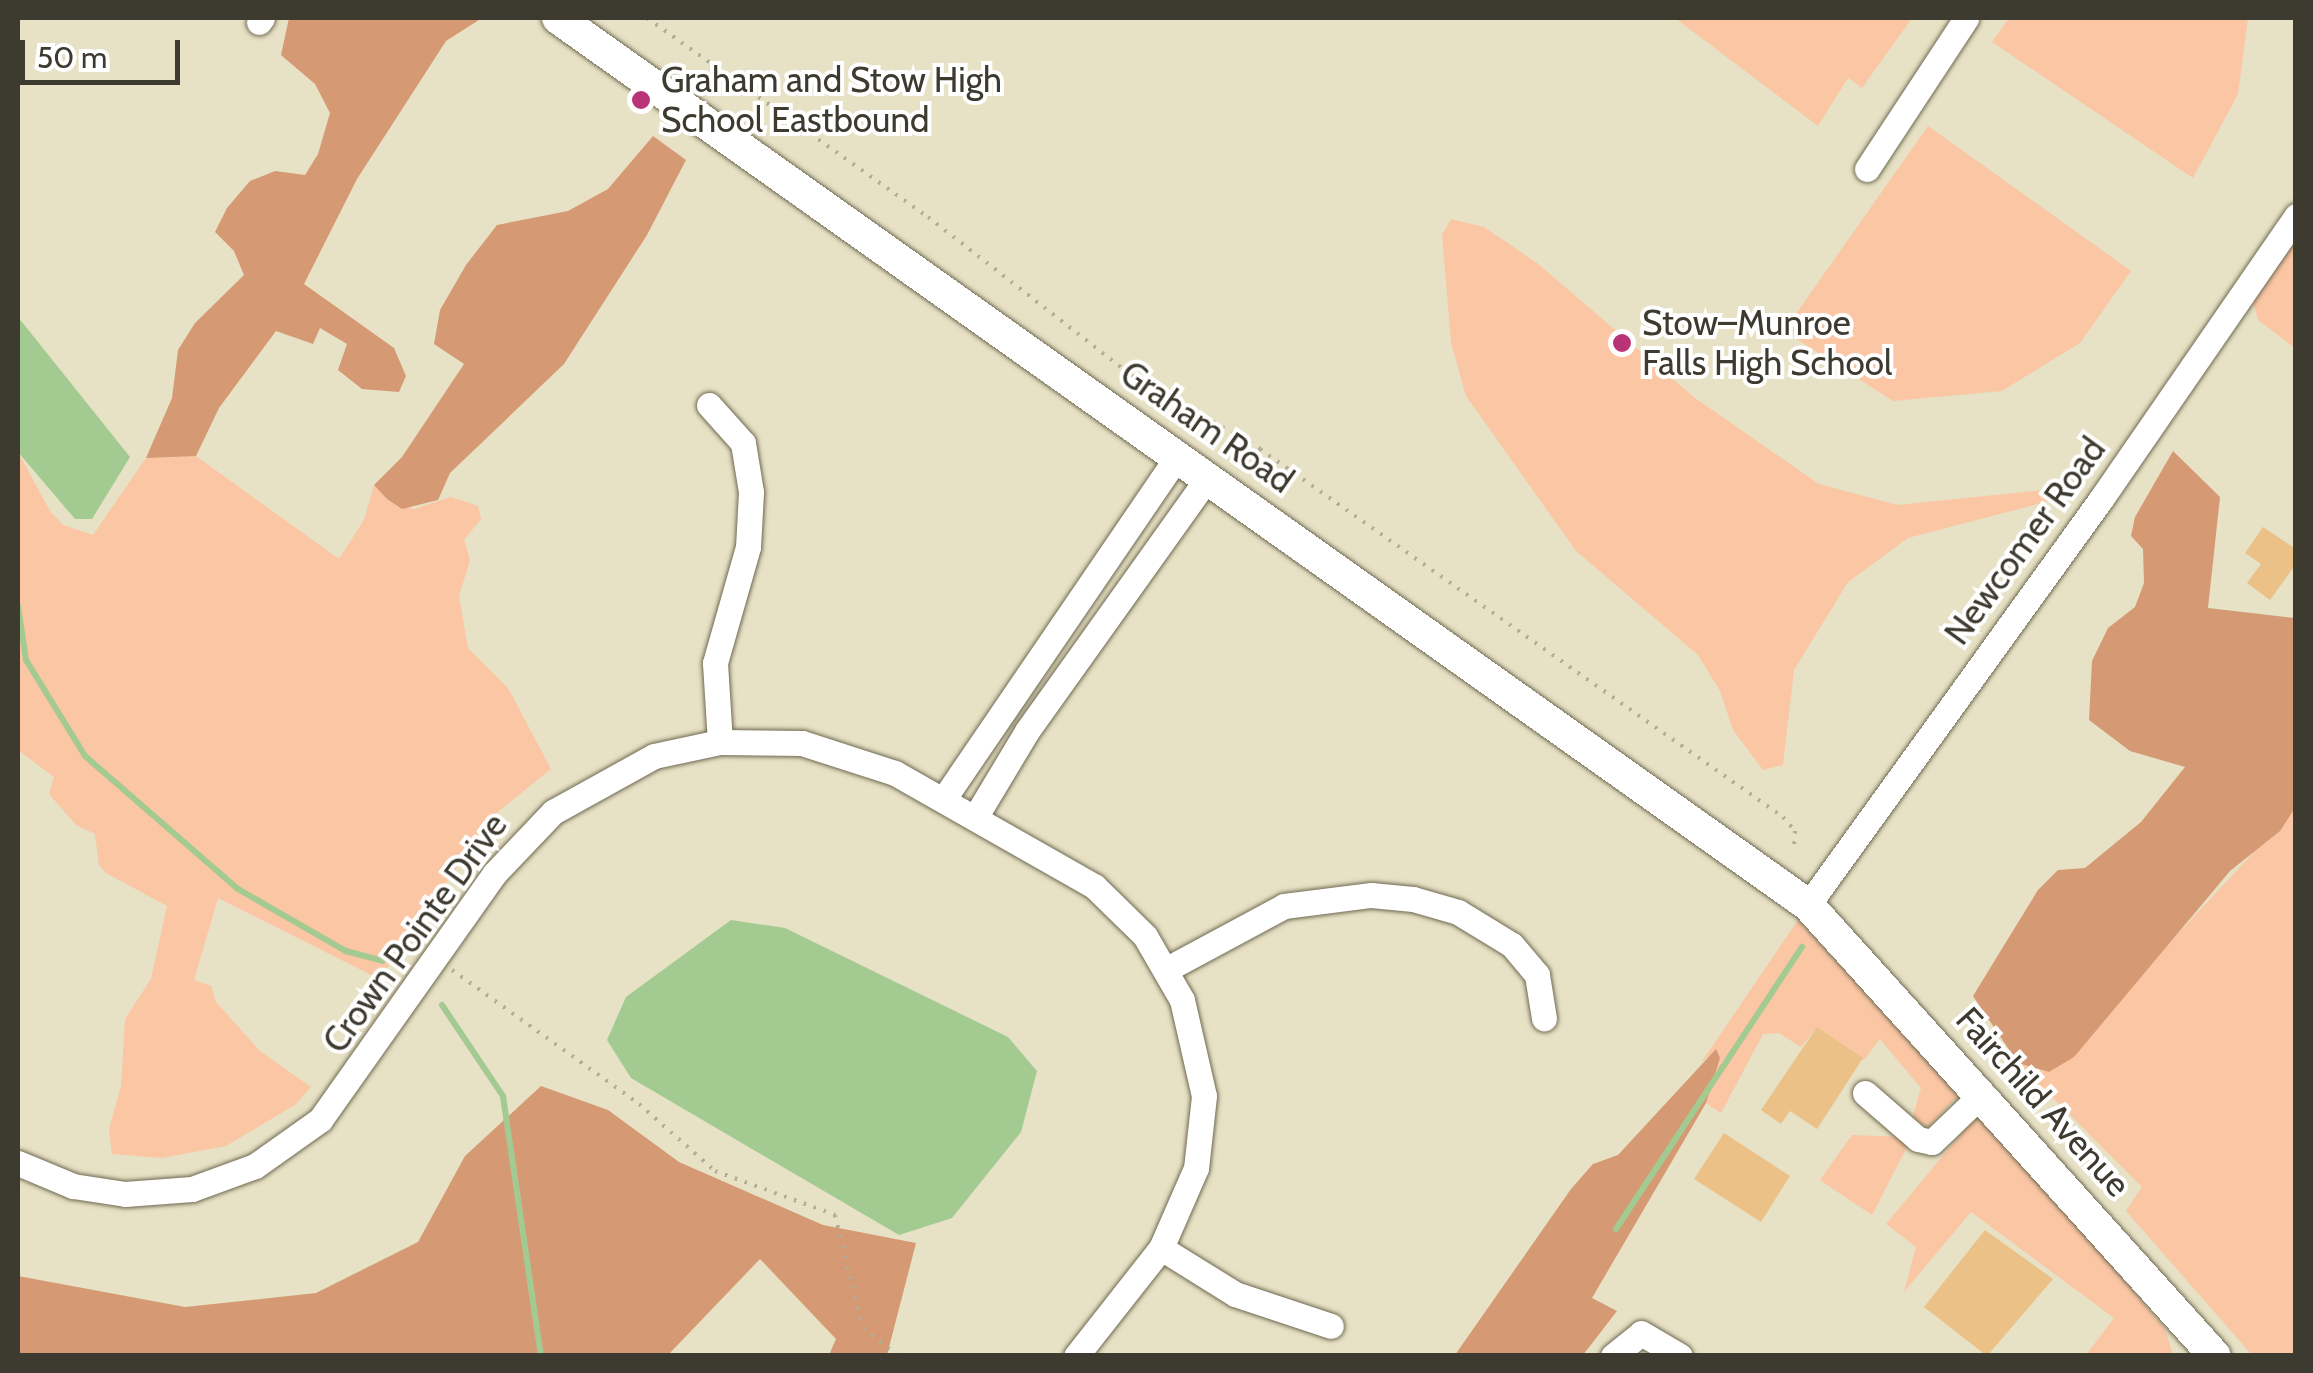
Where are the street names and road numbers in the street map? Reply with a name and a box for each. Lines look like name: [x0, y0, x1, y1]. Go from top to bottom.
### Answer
street label: Graham Road: [1113, 352, 1301, 502]
street label: Newcomer Road: [1936, 429, 2114, 653]
street label: Crown Pointe Drive: [314, 805, 516, 1061]
street label: Fairchild Avenue: [1947, 999, 2139, 1205]

